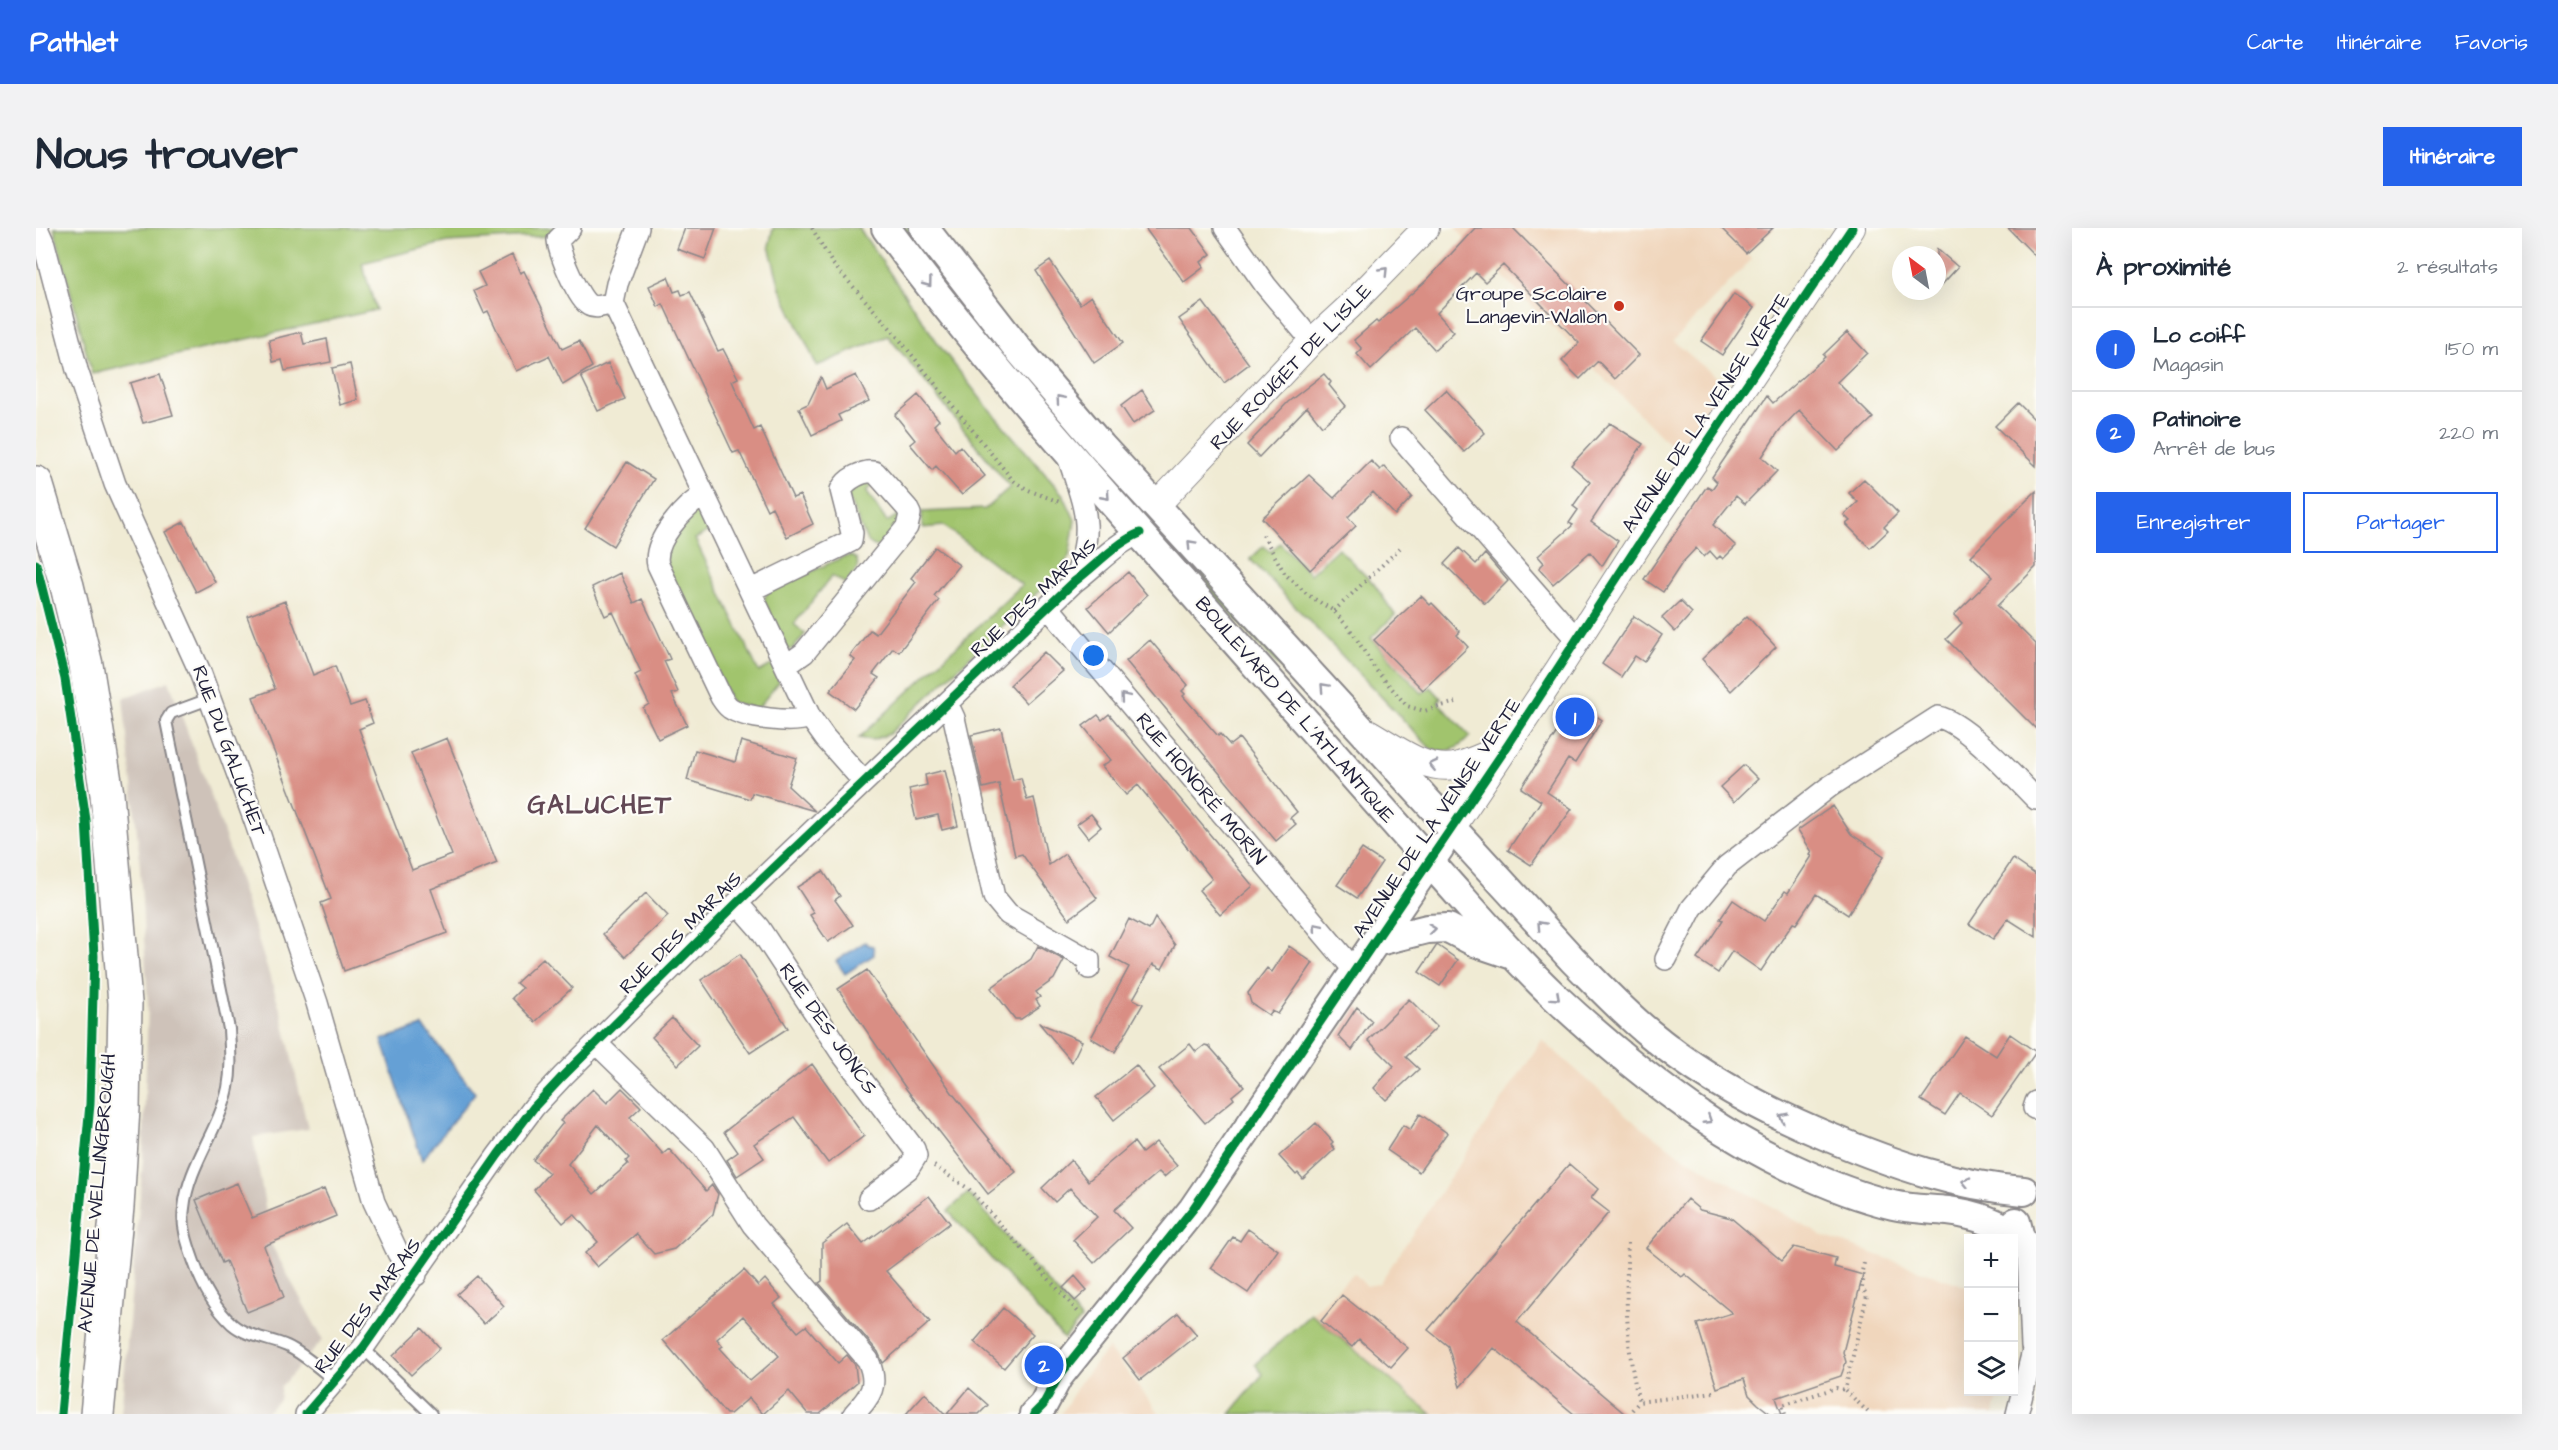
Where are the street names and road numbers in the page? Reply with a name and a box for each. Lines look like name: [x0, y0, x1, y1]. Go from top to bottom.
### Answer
street label: RUE ROUGET DE L'ISLE: [1204, 277, 1378, 457]
street label: AVENUE DE LA VENISE VERTE: [1615, 287, 1797, 538]
street label: RUE DES MARAIS: [965, 532, 1103, 664]
street label: BOULEVARD DE L'ATLANTIQUE: [1189, 591, 1402, 830]
street label: RUE DU GALUCHET: [185, 662, 273, 841]
street label: AVENUE DE LA VENISE VERTE: [1346, 692, 1528, 943]
street label: RUE HONORÉ MORIN: [1129, 707, 1273, 871]
street label: RUE DES MARAIS: [613, 865, 749, 1001]
street label: RUE DES JONCS: [772, 958, 884, 1100]
street label: AVENUE DE WELLINGBROUGH: [71, 1052, 123, 1334]
street label: RUE DES MARAIS: [308, 1232, 428, 1380]

